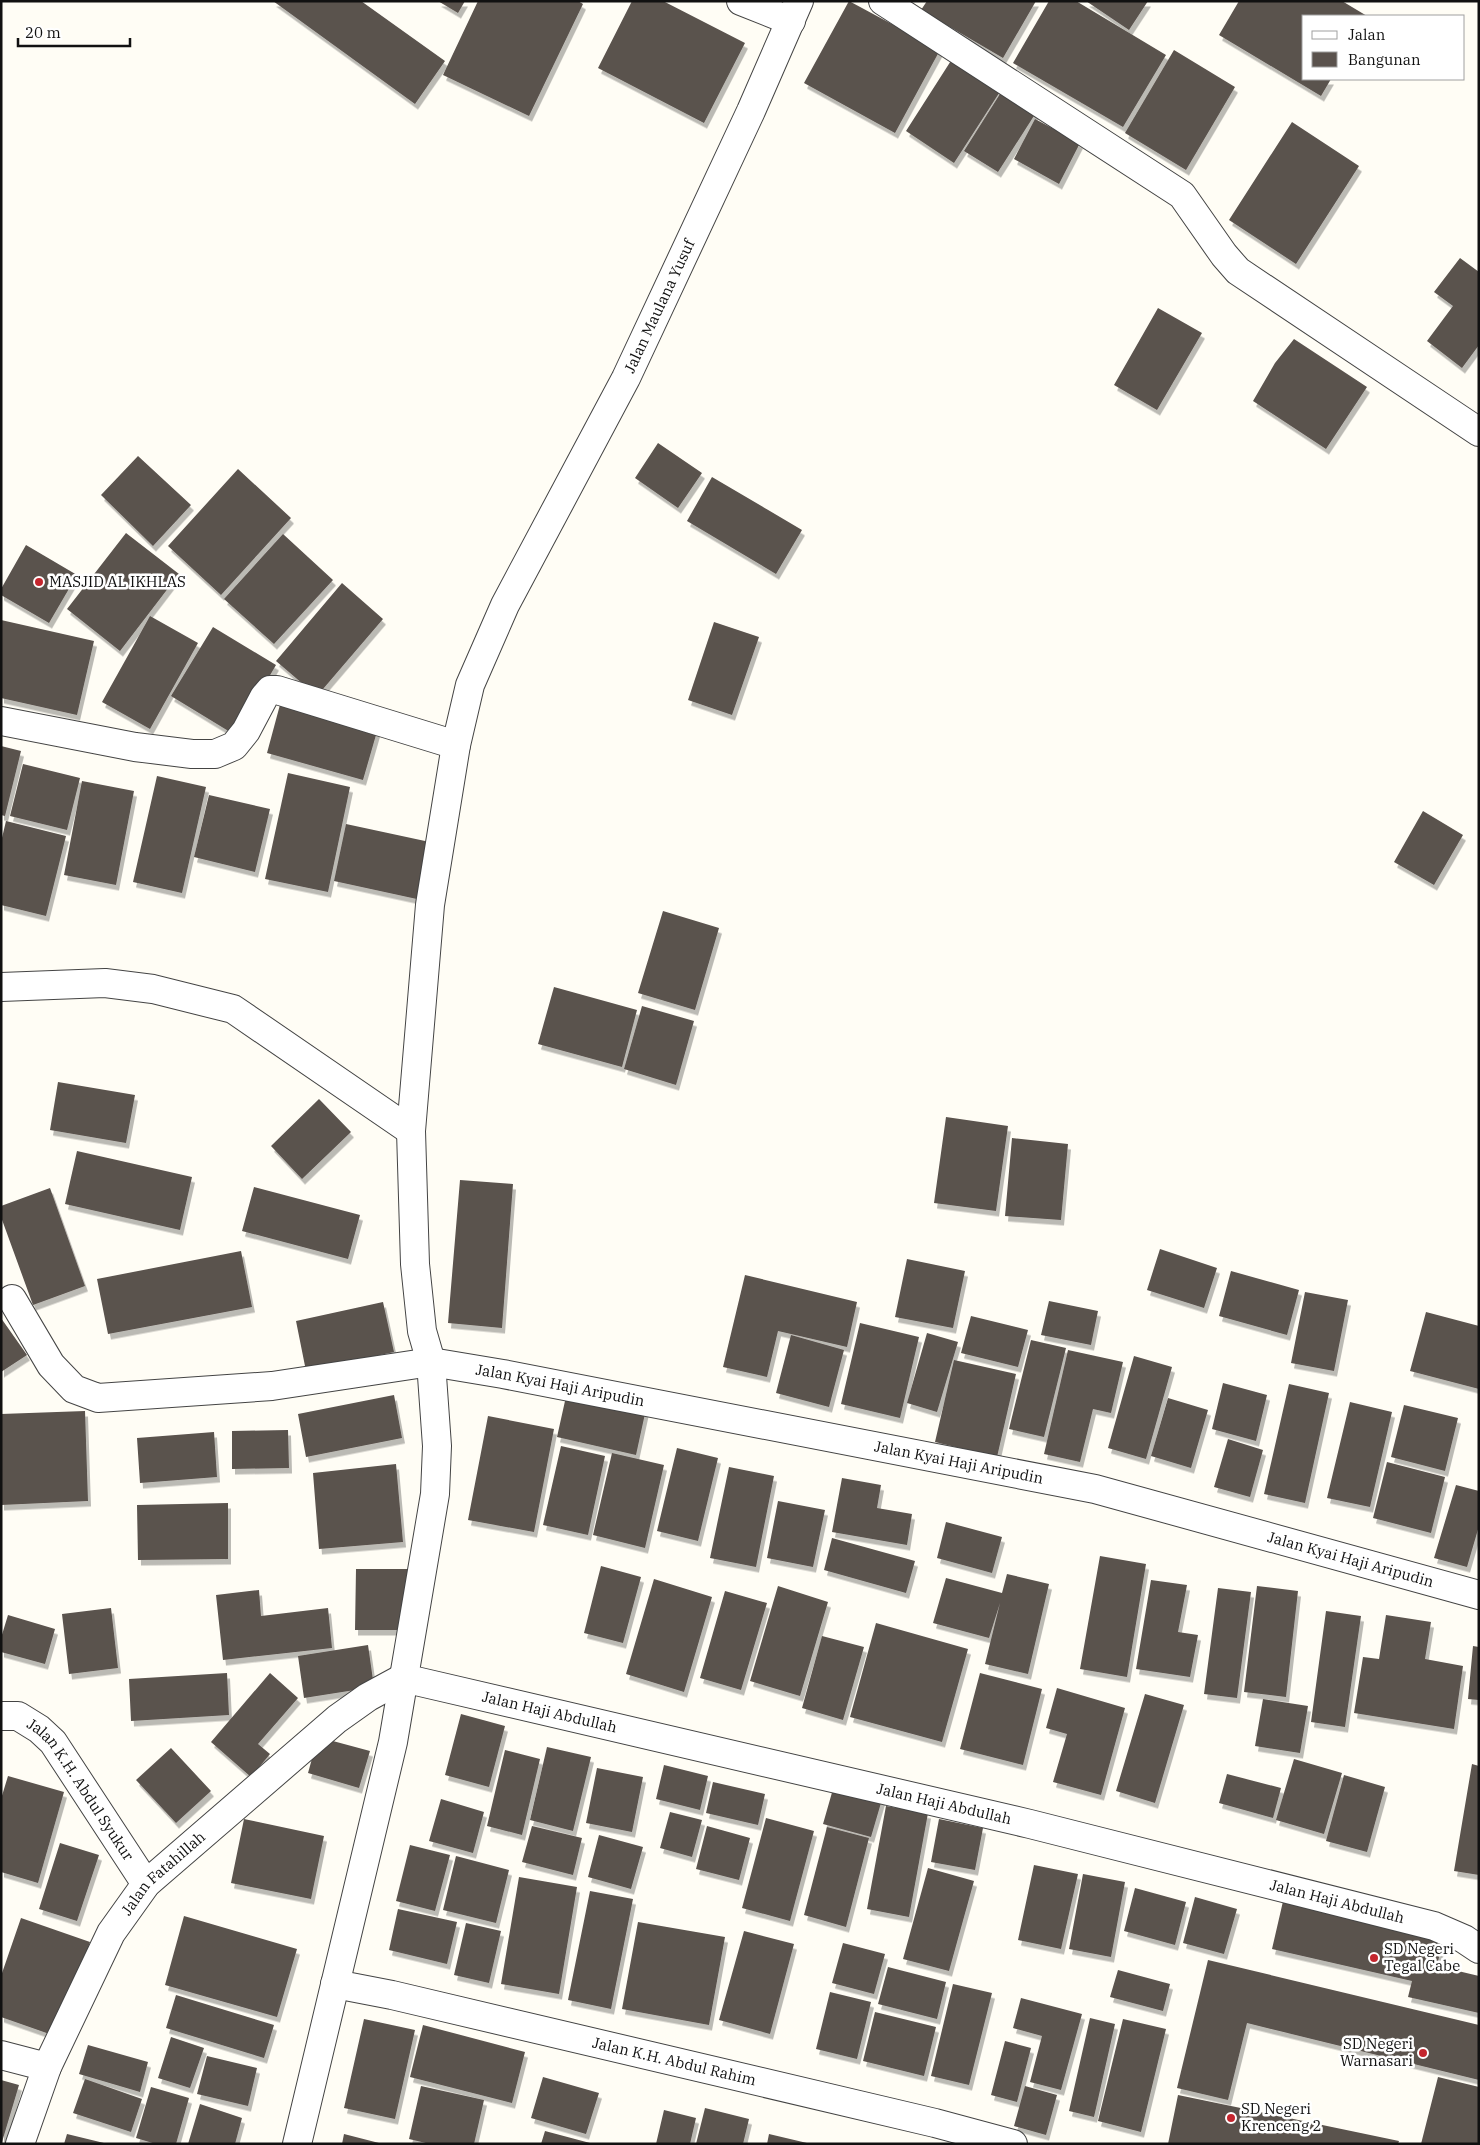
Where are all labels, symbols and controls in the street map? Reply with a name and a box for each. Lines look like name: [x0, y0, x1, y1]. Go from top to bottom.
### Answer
scale bar: [18, 15, 130, 47]
legend: [1302, 15, 1465, 80]
text: 20 m: [25, 23, 61, 42]
text: Jalan: [1348, 25, 1386, 44]
text: Bangunan: [1348, 50, 1421, 69]
street label: Jalan Maulana Yusuf: [620, 236, 699, 376]
place label: MASJID AL IKHLAS: [49, 572, 186, 591]
marker: MASJID AL IKHLAS: [33, 576, 45, 588]
street label: Jalan Kyai Haji Aripudin: [474, 1360, 647, 1410]
street label: Jalan Kyai Haji Aripudin: [873, 1436, 1045, 1488]
street label: Jalan Kyai Haji Aripudin: [1265, 1527, 1436, 1591]
street label: Jalan Haji Abdullah: [480, 1687, 619, 1737]
street label: Jalan K.H. Abdul Syukur: [24, 1714, 138, 1864]
street label: Jalan Haji Abdullah: [875, 1779, 1013, 1828]
street label: Jalan Fatahillah: [117, 1827, 209, 1919]
street label: Jalan Haji Abdullah: [1268, 1875, 1406, 1927]
place label: SD Negeri Tegal Cabe: [1384, 1939, 1460, 1975]
marker: SD Negeri Tegal Cabe: [1368, 1952, 1380, 1964]
street label: Jalan K.H. Abdul Rahim: [591, 2033, 758, 2090]
place label: SD Negeri Warnasari: [1340, 2034, 1413, 2070]
marker: SD Negeri Warnasari: [1417, 2047, 1429, 2059]
place label: SD Negeri Krenceng 2: [1241, 2099, 1322, 2135]
marker: SD Negeri Krenceng 2: [1225, 2112, 1237, 2124]

